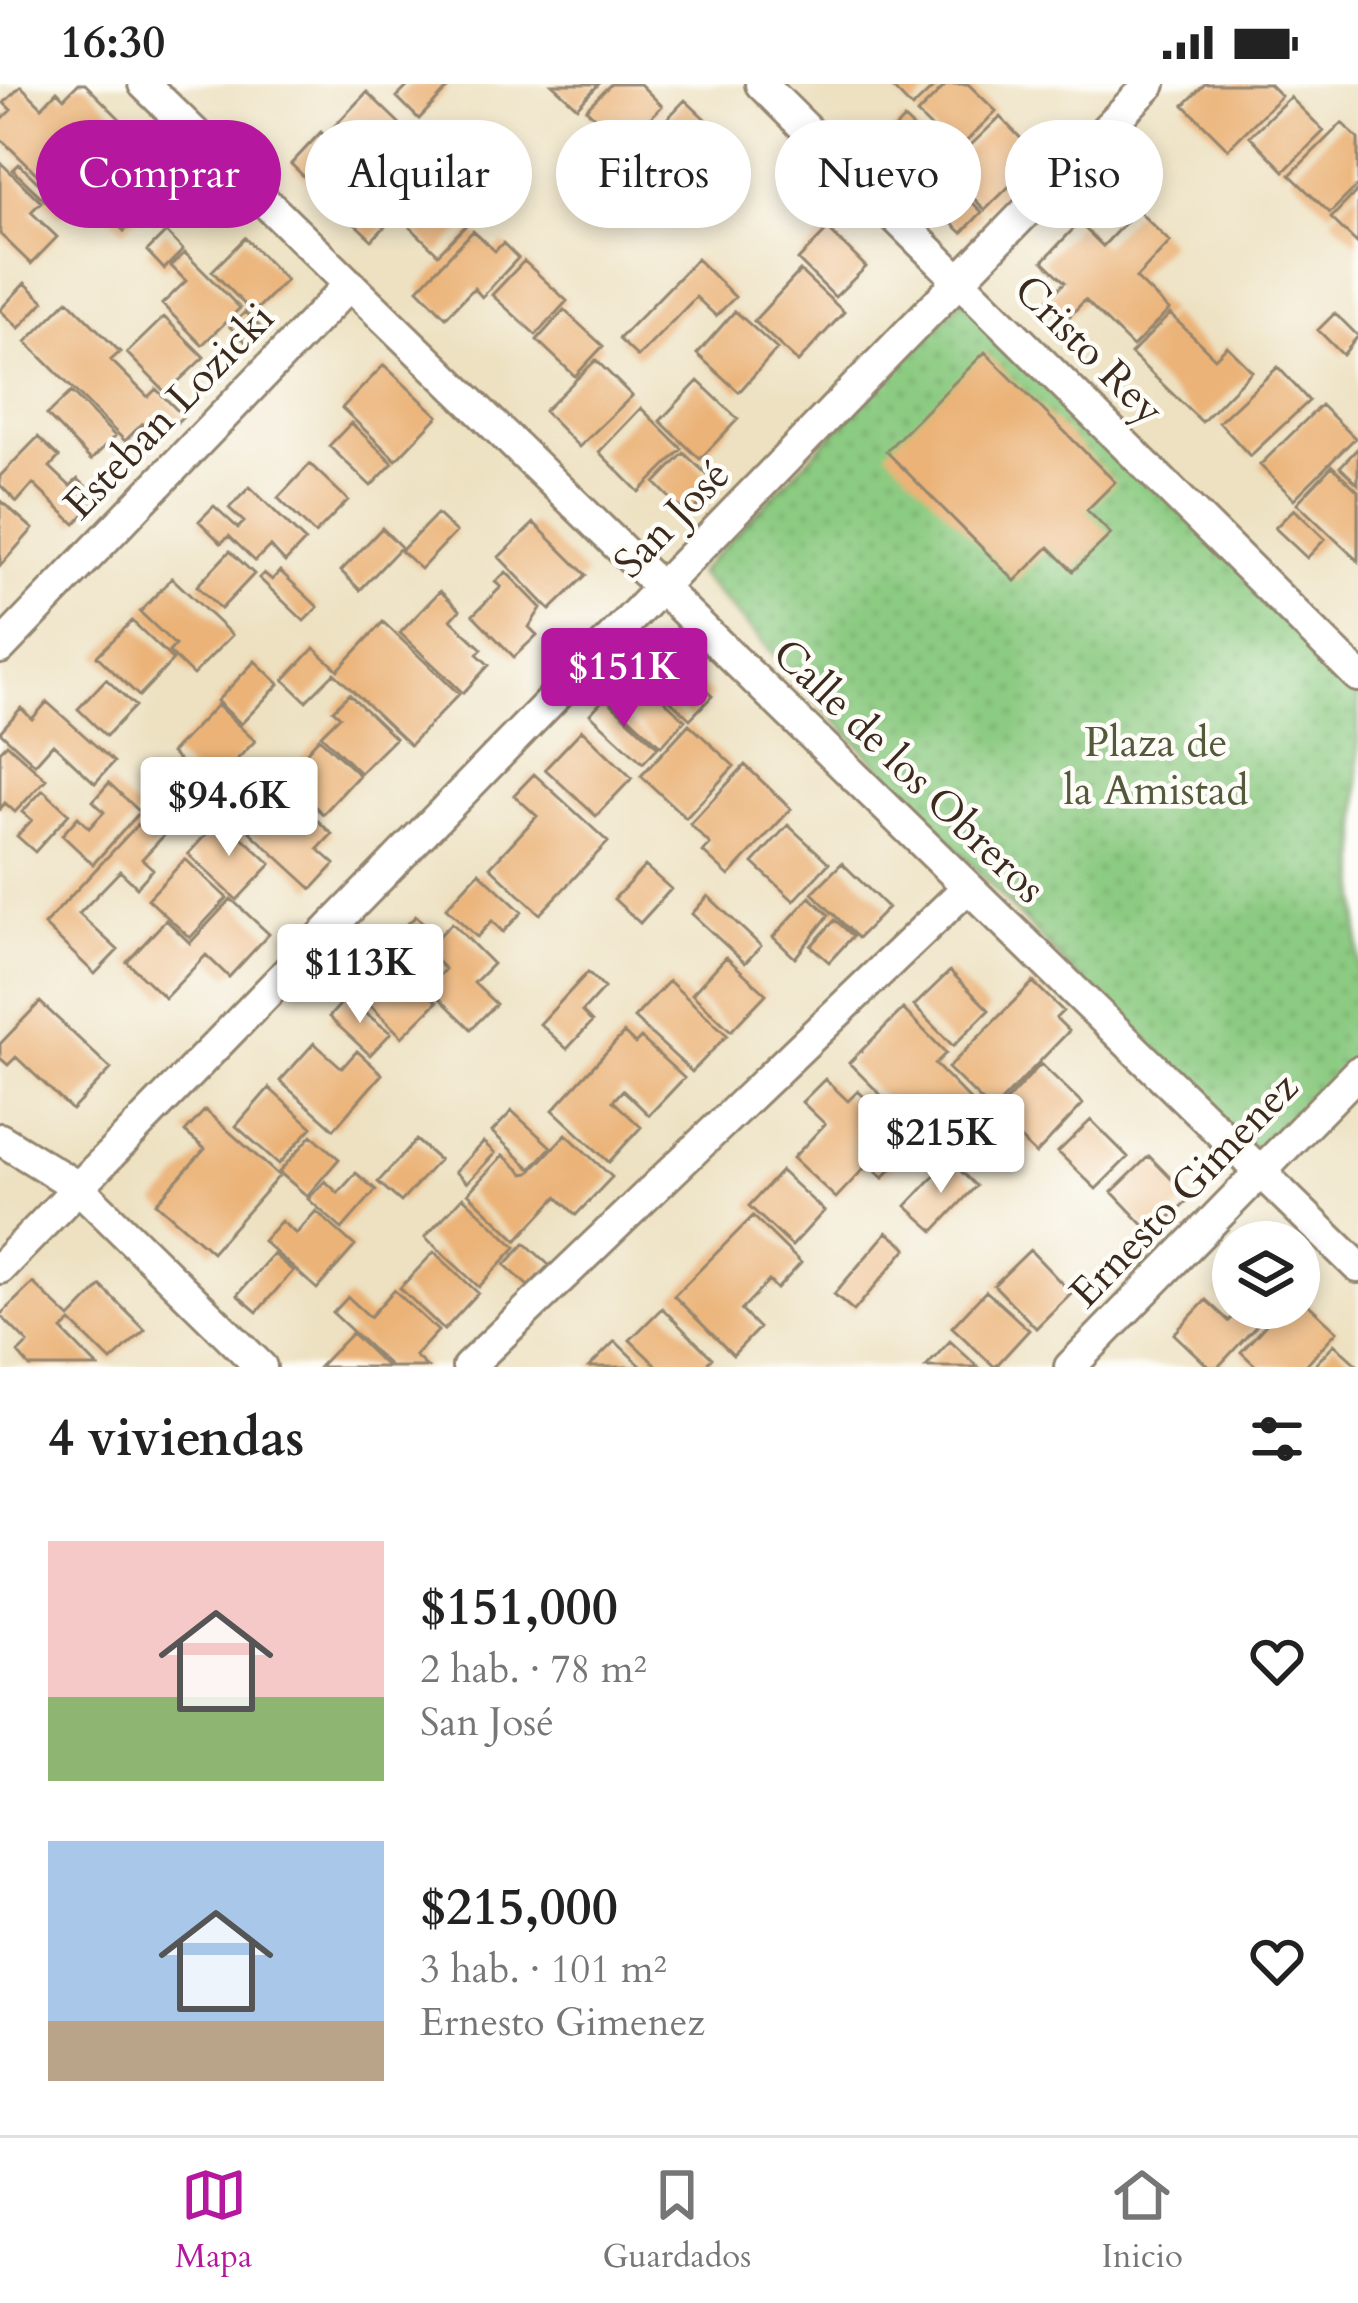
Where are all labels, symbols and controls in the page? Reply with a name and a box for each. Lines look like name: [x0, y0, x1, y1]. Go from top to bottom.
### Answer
text: 16:30: [60, 12, 165, 73]
chip: Comprar: [36, 120, 281, 228]
chip: Alquilar: [305, 120, 532, 228]
chip: Filtros: [556, 120, 751, 228]
chip: Nuevo: [775, 120, 981, 228]
chip: Piso: [1005, 120, 1163, 228]
street label: Cristo Rey: [1001, 262, 1177, 438]
street label: Esteban Lozicki: [51, 290, 287, 532]
street label: San José: [601, 447, 743, 591]
street label: Calle de los Obreros: [760, 626, 1058, 916]
pin: $151K: [540, 628, 708, 730]
text: $151K: [568, 640, 680, 693]
park label: Plaza de la Amistad: [1063, 714, 1249, 819]
pin: $94.6K: [131, 757, 327, 859]
text: $94.6K: [168, 769, 290, 822]
pin: $113K: [276, 924, 444, 1026]
text: $113K: [304, 936, 416, 989]
street label: Ernesto Gimenez: [1057, 1060, 1311, 1320]
pin: $215K: [857, 1094, 1025, 1196]
text: $215K: [885, 1106, 997, 1159]
map controls: [1212, 1221, 1320, 1329]
button: layers: [1212, 1221, 1320, 1329]
text: 4 viviendas: [48, 1404, 304, 1474]
icon: filters: [1244, 1406, 1310, 1472]
text: $151,000: [420, 1573, 618, 1643]
icon: home: [144, 1589, 288, 1733]
icon: heart: [1244, 1628, 1310, 1694]
text: 2 hab. · 78 m²: [420, 1643, 647, 1696]
text: San José: [420, 1696, 554, 1749]
text: $215,000: [420, 1873, 618, 1943]
icon: home: [144, 1889, 288, 2033]
icon: heart: [1244, 1928, 1310, 1994]
text: 3 hab. · 101 m²: [420, 1943, 667, 1996]
text: Ernesto Gimenez: [420, 1996, 705, 2049]
tab: Mapa: [175, 2162, 252, 2279]
tab: Guardados: [602, 2162, 751, 2279]
tab: Inicio: [1101, 2162, 1183, 2279]

